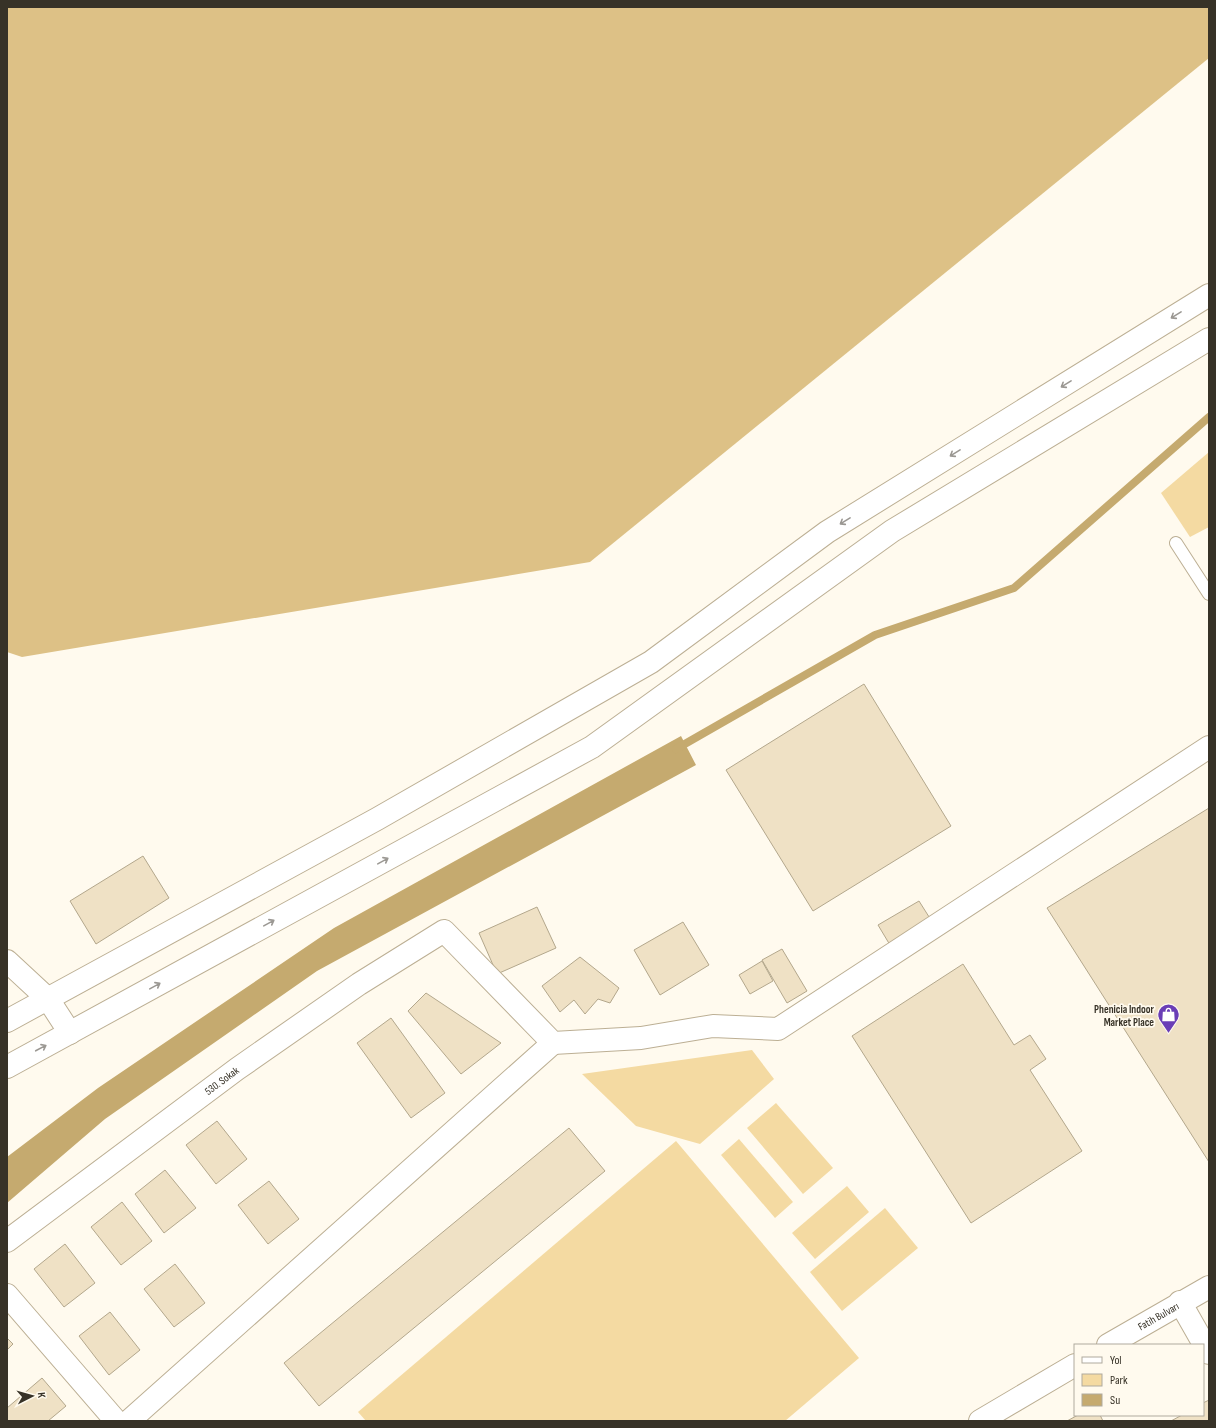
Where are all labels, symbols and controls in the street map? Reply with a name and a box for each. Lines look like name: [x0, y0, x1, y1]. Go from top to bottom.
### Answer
one-way arrow: [1170, 312, 1182, 320]
one-way arrow: [1061, 380, 1072, 388]
one-way arrow: [949, 449, 961, 457]
one-way arrow: [839, 518, 851, 526]
one-way arrow: [377, 857, 389, 864]
one-way arrow: [263, 919, 275, 927]
one-way arrow: [149, 982, 161, 989]
shop icon: Phenicia Indoor Market Place: [1156, 1002, 1182, 1035]
place label: Phenicia Indoor Market Place: [1094, 1003, 1155, 1029]
one-way arrow: [35, 1044, 47, 1052]
street label: 530. Sokak: [202, 1063, 242, 1098]
street label: Fatih Bulvarı: [1136, 1300, 1181, 1333]
legend: [1074, 1344, 1204, 1416]
text: Yol: [1110, 1353, 1122, 1368]
text: Park: [1110, 1373, 1128, 1388]
north arrow: [12, 1376, 52, 1416]
text: K: [35, 1392, 48, 1399]
text: Su: [1110, 1393, 1120, 1408]

